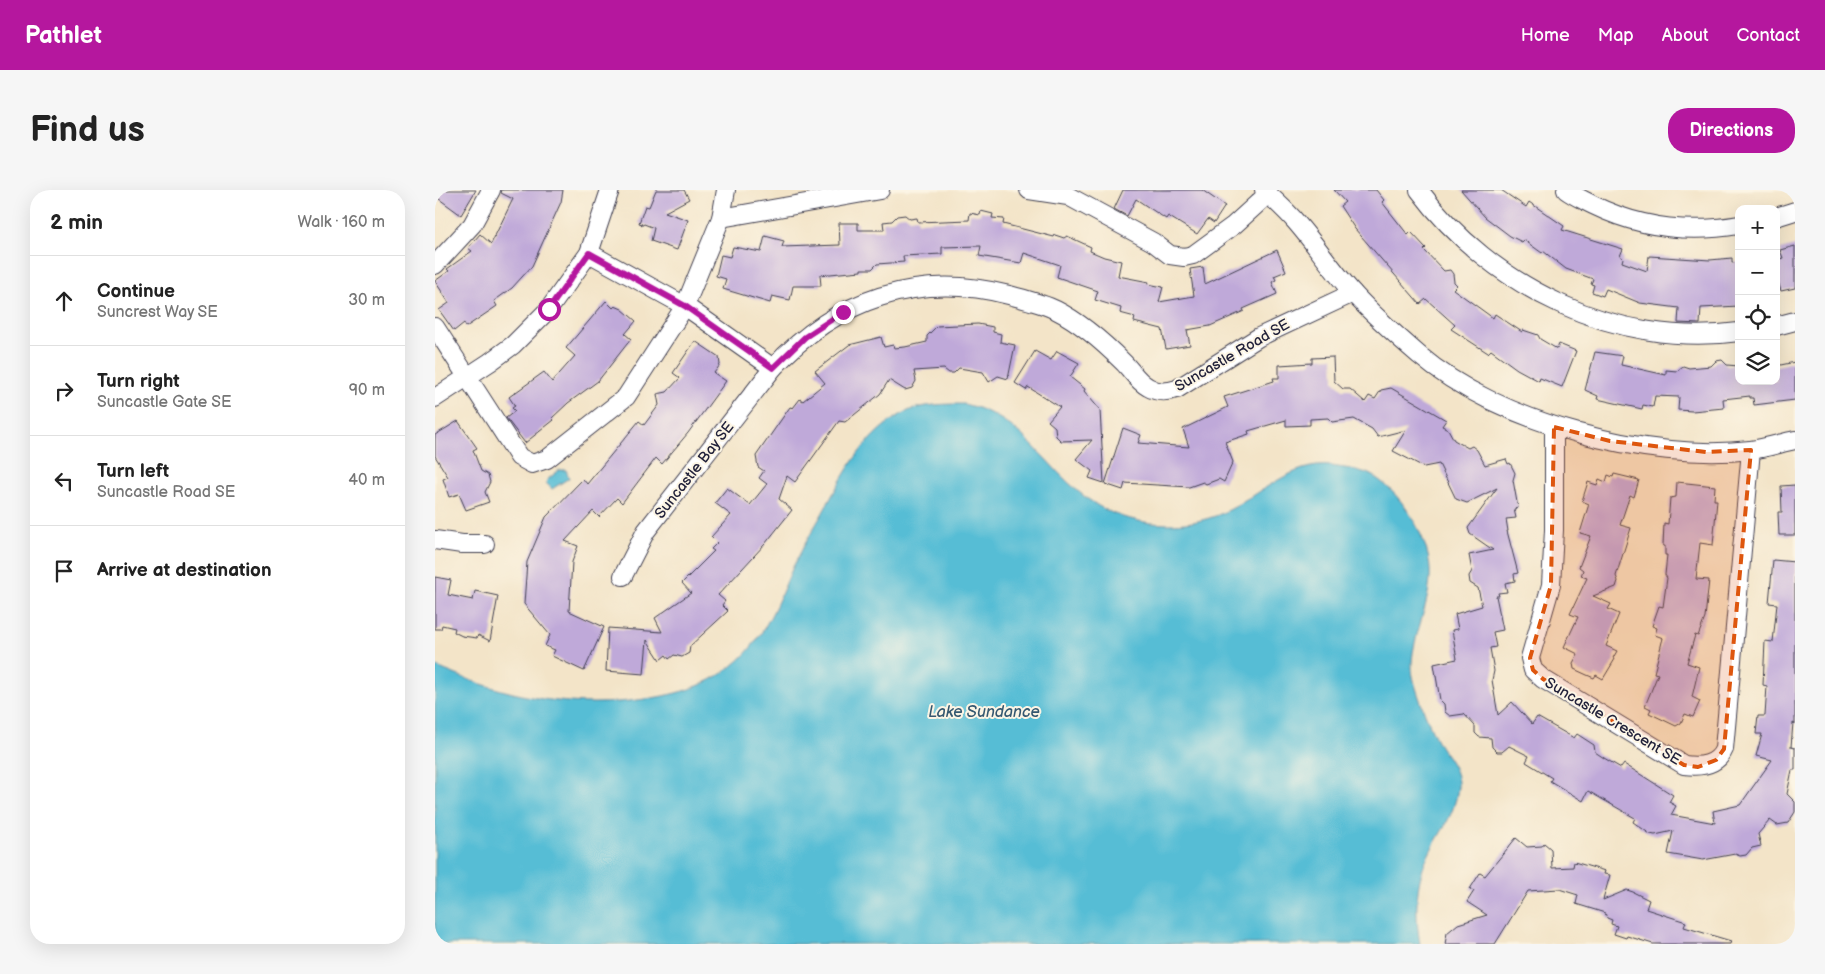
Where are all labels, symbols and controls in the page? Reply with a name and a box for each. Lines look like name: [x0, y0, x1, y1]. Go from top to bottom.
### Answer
text: Pathlet: [25, 21, 102, 50]
text: Home: [1521, 25, 1570, 46]
text: Map: [1598, 25, 1634, 46]
text: About: [1662, 25, 1709, 46]
text: Contact: [1737, 25, 1800, 46]
button: Directions: [1668, 108, 1795, 153]
text: Find us: [30, 109, 145, 152]
map controls: [1735, 205, 1780, 385]
button: +: [1735, 205, 1780, 250]
text: 2 min: [50, 210, 103, 235]
text: Walk · 160 m: [297, 213, 385, 232]
button: −: [1735, 250, 1780, 295]
text: Continue: [97, 280, 175, 303]
icon: ahead: [50, 287, 78, 315]
text: 30 m: [348, 291, 385, 310]
button: locate: [1735, 295, 1780, 340]
route start: [538, 298, 561, 321]
route end: [832, 301, 855, 324]
text: Suncrest Way SE: [97, 303, 218, 322]
street label: Suncastle Road SE: [1171, 315, 1293, 396]
button: layers: [1735, 340, 1780, 385]
text: Turn right: [97, 370, 180, 393]
icon: right: [50, 377, 78, 405]
text: 90 m: [349, 381, 385, 400]
text: Suncastle Gate SE: [97, 393, 231, 412]
street label: Suncastle Bay SE: [651, 418, 738, 523]
text: Turn left: [97, 460, 169, 483]
icon: left: [50, 467, 78, 495]
text: 40 m: [348, 471, 385, 490]
text: Suncastle Road SE: [97, 483, 235, 502]
icon: arrive: [50, 557, 78, 585]
text: Arrive at destination: [97, 559, 272, 582]
street label: Suncastle Crescent SE: [1541, 673, 1684, 770]
water label: Lake Sundance: [928, 703, 1040, 722]

